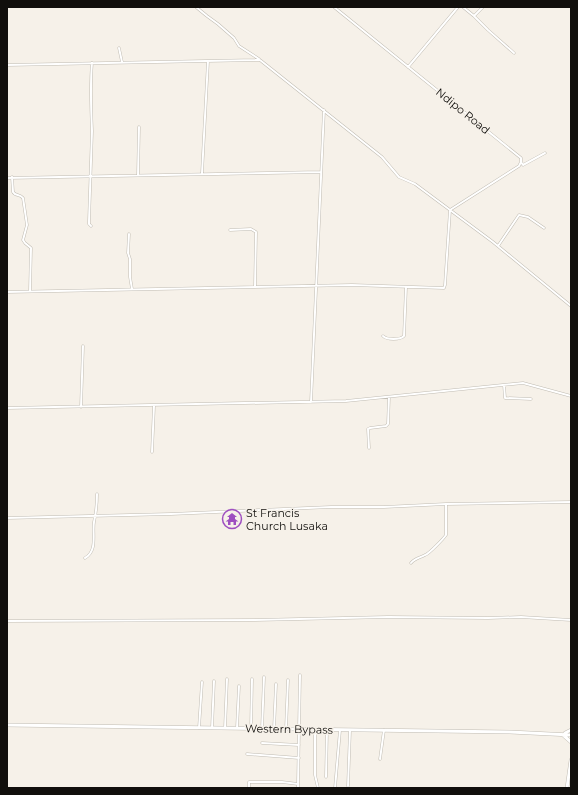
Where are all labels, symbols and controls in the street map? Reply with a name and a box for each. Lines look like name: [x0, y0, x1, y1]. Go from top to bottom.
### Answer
street label: Ndipo Road: [433, 85, 493, 137]
place label: St Francis Church Lusaka: [246, 506, 328, 533]
temple icon: St Francis Church Lusaka: [221, 508, 243, 530]
street label: Western Bypass: [245, 721, 334, 737]

